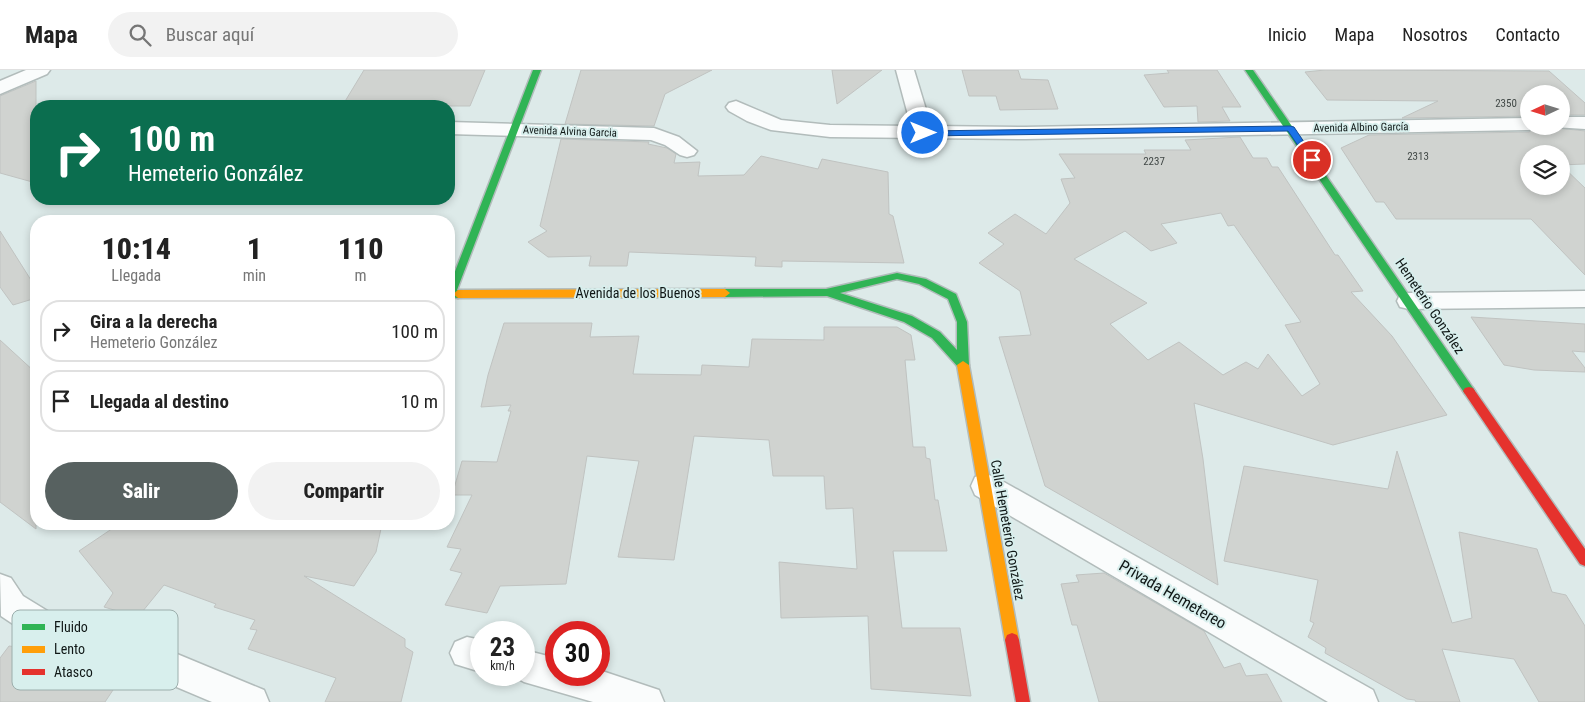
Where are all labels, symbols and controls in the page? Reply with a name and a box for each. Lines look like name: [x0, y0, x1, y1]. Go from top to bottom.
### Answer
search box: [108, 12, 458, 57]
text: Mapa: [25, 21, 78, 49]
icon: search: [126, 21, 154, 49]
text: Buscar aquí: [166, 23, 254, 46]
text: Inicio: [1268, 24, 1307, 45]
text: Mapa: [1335, 24, 1374, 45]
text: Nosotros: [1402, 24, 1468, 45]
text: Contacto: [1496, 24, 1560, 45]
north arrow: [1520, 85, 1570, 135]
map controls: [1520, 85, 1570, 195]
house number: 2350: [1495, 97, 1517, 110]
position arrow: [896, 106, 948, 158]
text: 100 m: [128, 119, 215, 160]
icon: right: [45, 120, 110, 185]
street label: Avenida Albino García: [1313, 120, 1409, 135]
street label: Avenida Alvina Garcia: [523, 123, 617, 140]
pin: [1291, 139, 1333, 181]
button: layers: [1520, 145, 1570, 195]
icon: arrive: [1298, 146, 1326, 174]
house number: 2313: [1407, 150, 1429, 163]
house number: 2237: [1143, 155, 1165, 168]
text: Hemeterio González: [128, 161, 303, 186]
text: 10:14: [102, 231, 171, 266]
text: 1: [247, 231, 262, 266]
text: 110: [338, 231, 383, 266]
street label: Hemeterio González: [1392, 255, 1468, 357]
text: Llegada: [111, 266, 161, 285]
text: min: [243, 266, 266, 285]
text: m: [355, 266, 367, 285]
street label: Avenida de los Buenos: [576, 285, 700, 301]
text: Gira a la derecha: [90, 310, 217, 333]
icon: right: [47, 317, 75, 345]
text: 100 m: [391, 320, 438, 343]
text: Hemeterio González: [90, 333, 218, 352]
icon: arrive: [47, 387, 75, 415]
text: Llegada al destino: [90, 390, 229, 413]
text: 10 m: [401, 390, 438, 413]
street label: Calle Hemeterio González: [988, 458, 1028, 602]
button: Salir: [45, 462, 238, 520]
button: Compartir: [248, 462, 440, 520]
street label: Privada Hemetereo: [1116, 556, 1230, 633]
legend: [12, 610, 178, 690]
text: Fluido: [54, 619, 88, 635]
speed limit sign: 30: [545, 621, 610, 686]
text: 23: [490, 633, 515, 662]
text: Lento: [54, 641, 85, 657]
text: km/h: [490, 659, 515, 673]
text: Atasco: [54, 664, 93, 680]

